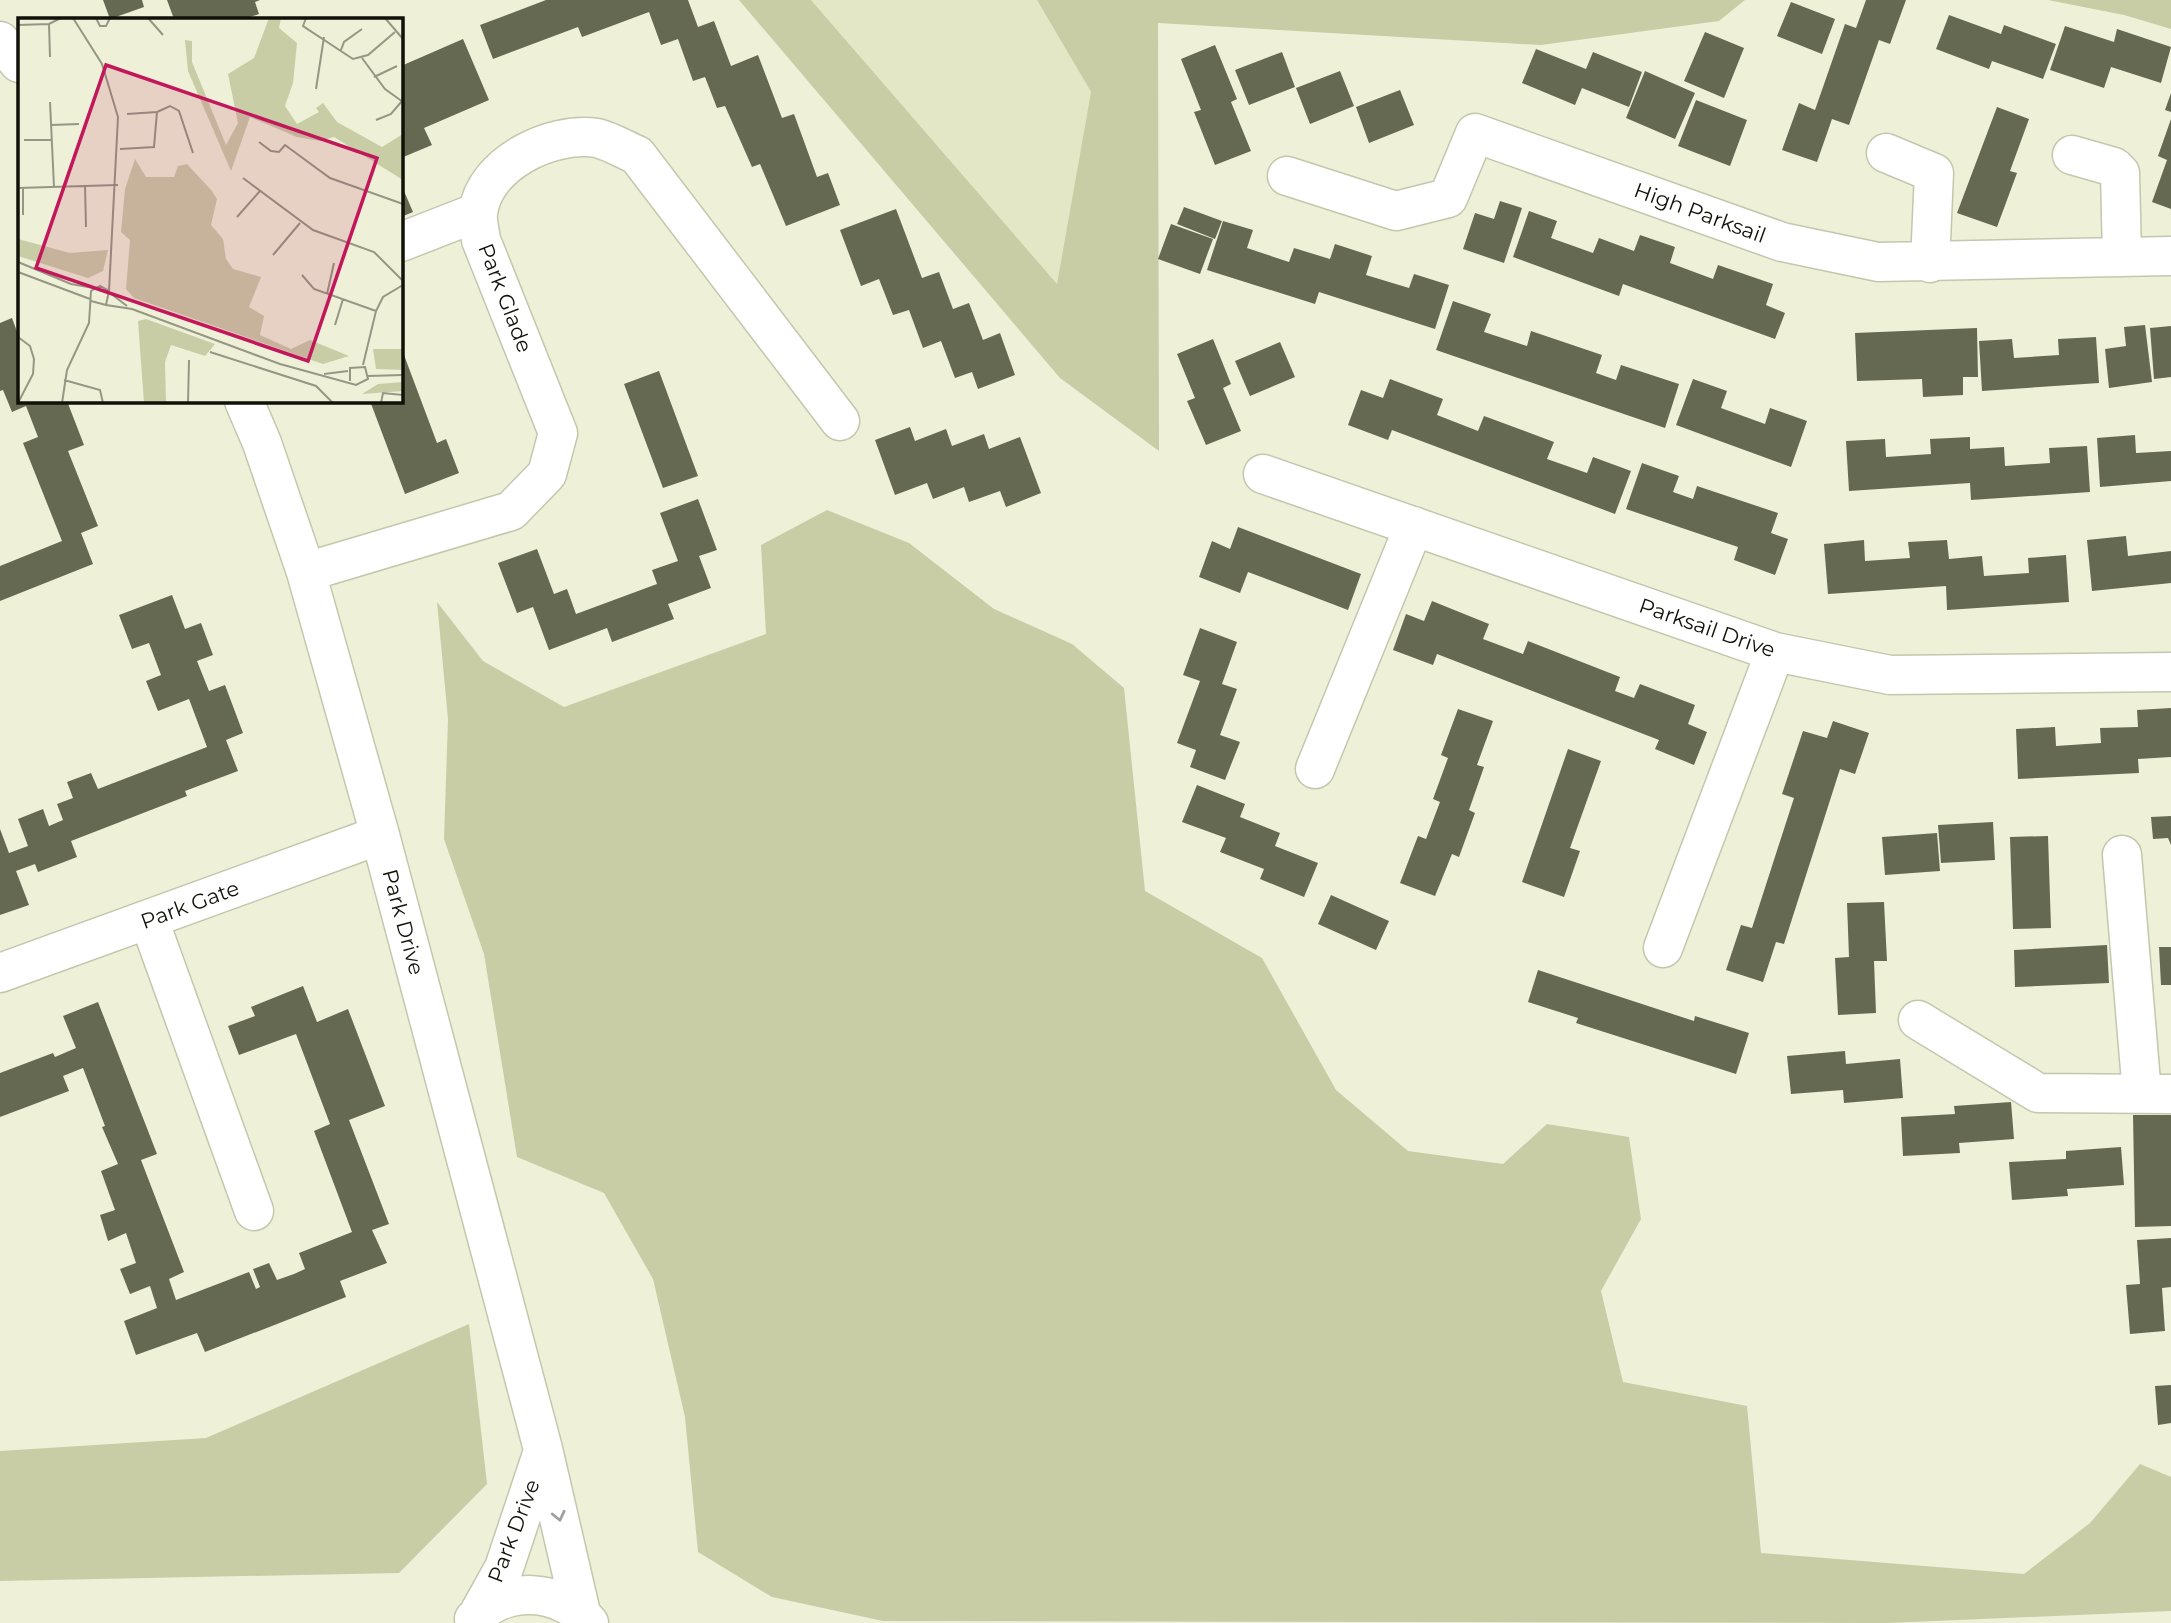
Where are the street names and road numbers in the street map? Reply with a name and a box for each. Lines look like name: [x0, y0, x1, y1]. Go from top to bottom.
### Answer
street label: High Parksail: [1631, 177, 1769, 248]
street label: Park Glade: [473, 240, 538, 356]
street label: Parksail Drive: [1636, 593, 1778, 662]
street label: Park Drive: [377, 866, 430, 977]
street label: Park Gate: [137, 875, 242, 934]
street label: Park Drive: [482, 1476, 545, 1586]

